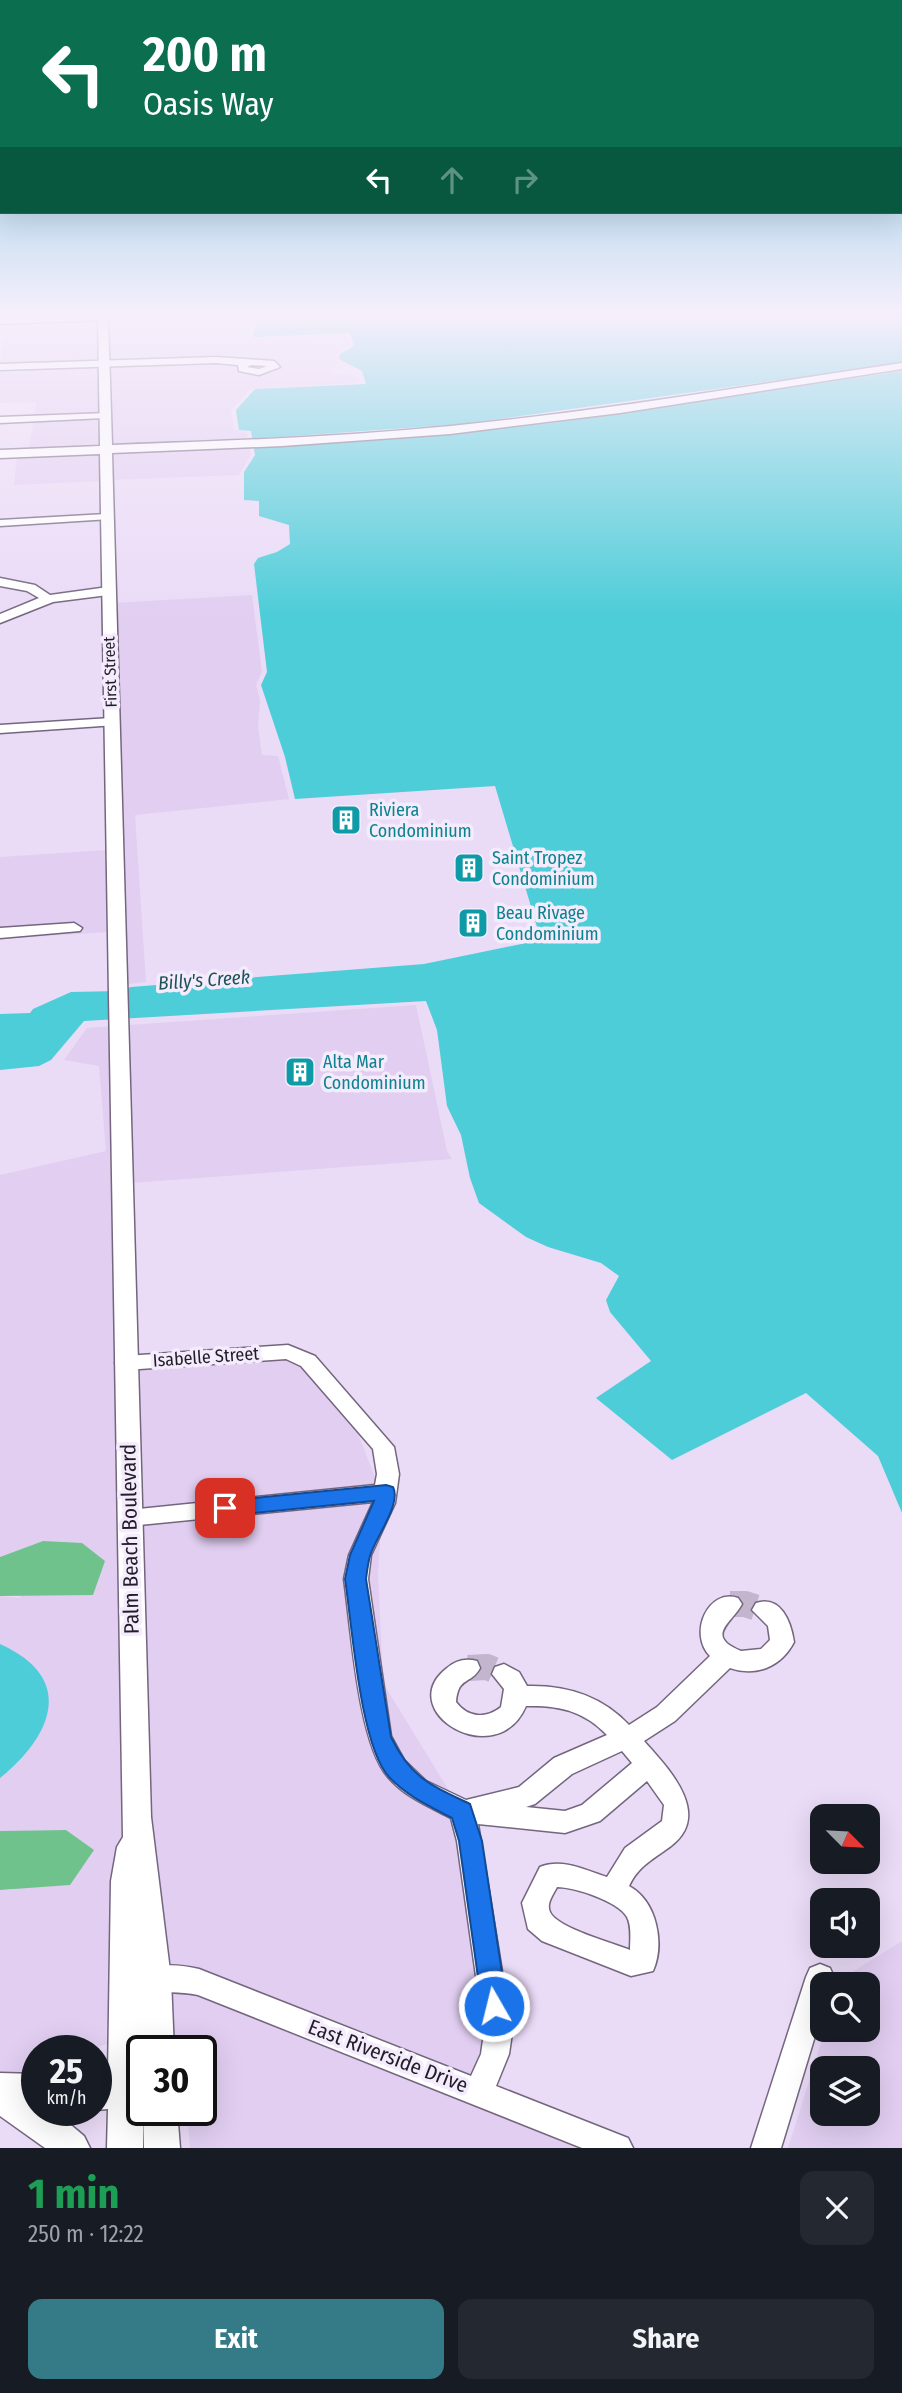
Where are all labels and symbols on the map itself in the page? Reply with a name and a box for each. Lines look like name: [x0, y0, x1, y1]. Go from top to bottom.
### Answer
street label: First Street: [99, 635, 121, 708]
place label: Riviera Condominium: [369, 799, 472, 842]
building icon: Riviera Condominium: [329, 803, 363, 837]
place label: Saint Tropez Condominium: [492, 847, 595, 890]
building icon: Saint Tropez Condominium: [452, 851, 486, 885]
place label: Beau Rivage Condominium: [496, 902, 599, 945]
building icon: Beau Rivage Condominium: [456, 906, 490, 940]
water label: Billy's Creek: [157, 965, 251, 995]
place label: Alta Mar Condominium: [323, 1051, 426, 1094]
building icon: Alta Mar Condominium: [283, 1055, 317, 1089]
street label: Isabelle Street: [152, 1342, 260, 1372]
street label: Palm Beach Boulevard: [115, 1444, 145, 1634]
pin: [195, 1478, 255, 1538]
north arrow: [810, 1804, 880, 1874]
position arrow: [457, 1969, 531, 2043]
street label: East Riverside Drive: [304, 2014, 472, 2098]
speed limit sign: 30: [126, 2035, 217, 2126]

